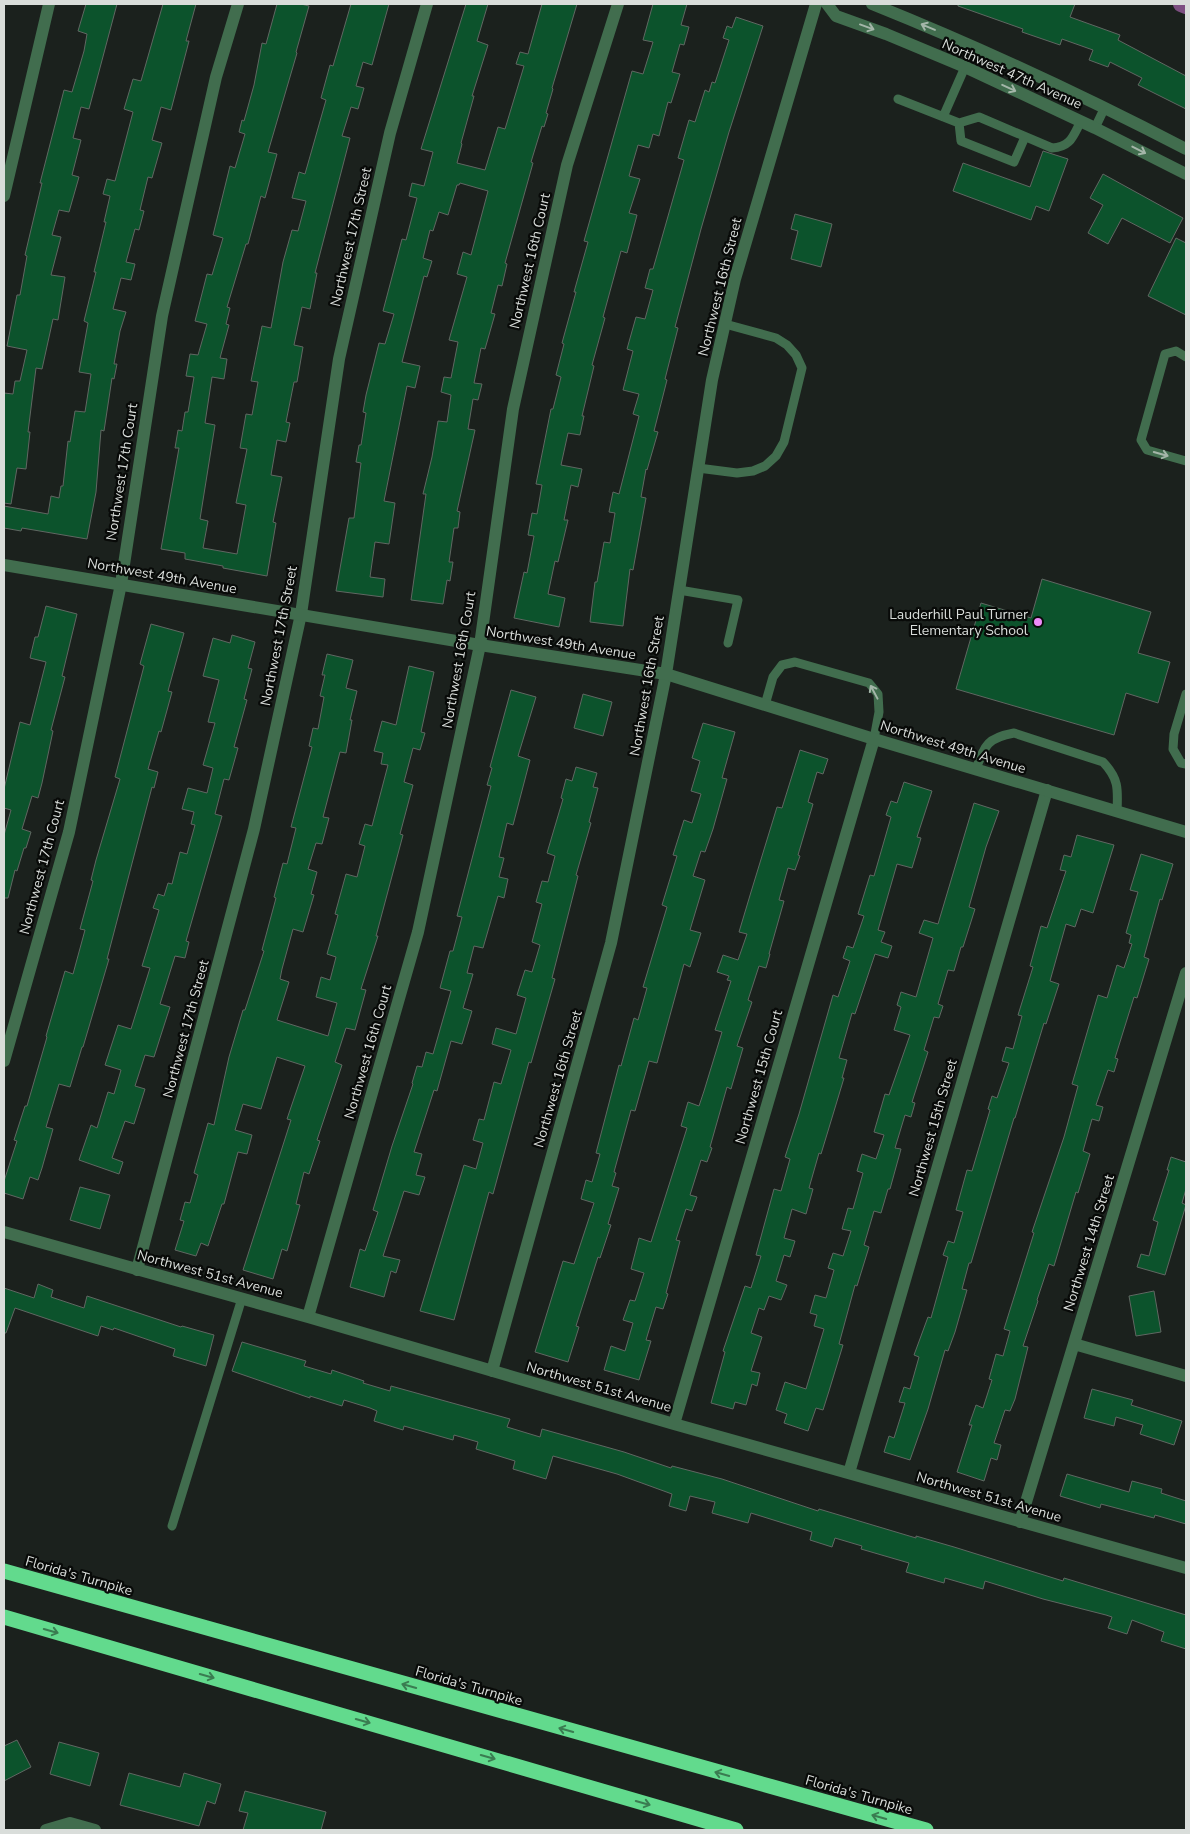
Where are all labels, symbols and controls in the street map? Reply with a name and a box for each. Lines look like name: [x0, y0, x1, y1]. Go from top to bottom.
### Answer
one-way arrow: [921, 22, 936, 32]
one-way arrow: [859, 23, 875, 32]
street label: Northwest 47th Avenue: [939, 35, 1085, 113]
one-way arrow: [1001, 83, 1016, 93]
one-way arrow: [1131, 146, 1146, 155]
street label: Northwest 17th Street: [326, 166, 376, 308]
street label: Northwest 16th Court: [505, 191, 555, 331]
street label: Northwest 16th Street: [694, 216, 746, 358]
street label: Northwest 17th Court: [102, 402, 142, 542]
one-way arrow: [1153, 449, 1169, 459]
street label: Northwest 49th Avenue: [86, 553, 238, 599]
street label: Northwest 17th Street: [256, 564, 302, 708]
street label: Northwest 16th Court: [438, 590, 480, 730]
place label: Lauderhill Paul Turner Elementary School: [889, 605, 1029, 640]
street label: Northwest 16th Street: [625, 614, 669, 758]
marker: Lauderhill Paul Turner Elementary School: [1032, 616, 1044, 628]
street label: Northwest 49th Avenue: [485, 622, 637, 664]
one-way arrow: [869, 684, 879, 699]
street label: Northwest 49th Avenue: [878, 716, 1028, 778]
street label: Northwest 17th Court: [15, 797, 69, 936]
street label: Northwest 17th Street: [158, 958, 214, 1100]
street label: Northwest 16th Court: [340, 983, 396, 1121]
street label: Northwest 16th Street: [529, 1008, 587, 1150]
street label: Northwest 15th Court: [731, 1008, 787, 1146]
street label: Northwest 15th Street: [904, 1057, 962, 1199]
street label: Northwest 14th Street: [1059, 1172, 1119, 1314]
street label: Northwest 51st Avenue: [135, 1245, 285, 1303]
street label: Northwest 51st Avenue: [524, 1357, 674, 1417]
street label: Northwest 51st Avenue: [914, 1467, 1064, 1527]
street label: Florida's Turnpike: [23, 1552, 135, 1600]
one-way arrow: [42, 1626, 58, 1636]
street label: Florida's Turnpike: [413, 1662, 525, 1710]
one-way arrow: [198, 1671, 214, 1681]
one-way arrow: [402, 1681, 418, 1691]
one-way arrow: [354, 1716, 370, 1726]
one-way arrow: [558, 1725, 574, 1734]
one-way arrow: [479, 1753, 495, 1763]
one-way arrow: [715, 1768, 731, 1778]
street label: Florida's Turnpike: [803, 1771, 915, 1819]
one-way arrow: [635, 1799, 651, 1809]
one-way arrow: [871, 1812, 887, 1822]

